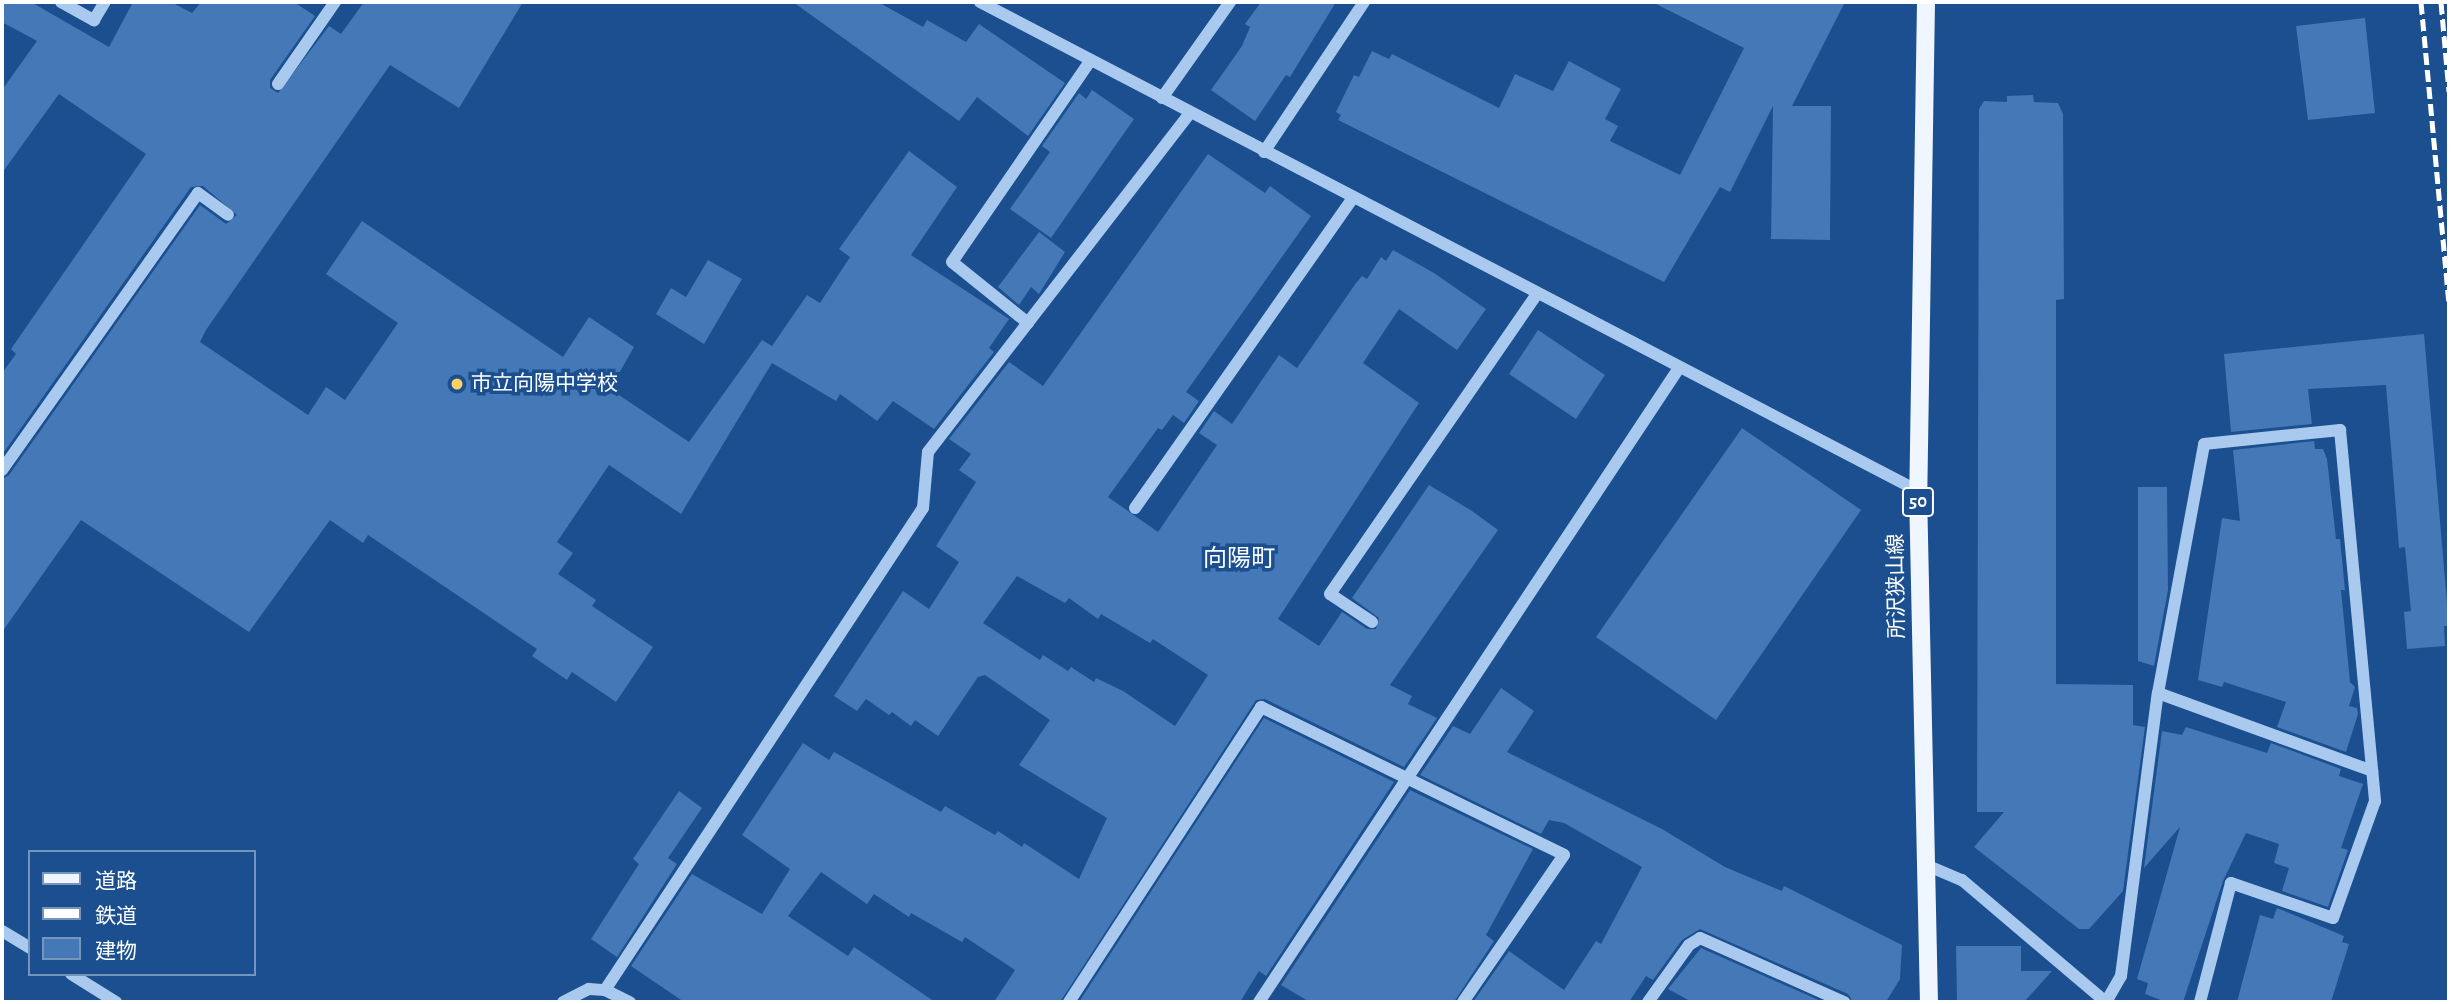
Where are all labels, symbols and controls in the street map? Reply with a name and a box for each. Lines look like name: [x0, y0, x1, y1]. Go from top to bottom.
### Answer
place label: 市立向陽中学校: [471, 371, 618, 397]
marker: 市立向陽中学校: [449, 376, 465, 392]
road number: 50: [1900, 486, 1936, 517]
street label: 所沢狭山線: [1883, 533, 1911, 639]
district label: 向陽町: [1203, 546, 1275, 574]
legend: [28, 850, 256, 976]
text: 道路: [95, 871, 137, 892]
text: 鉄道: [95, 906, 137, 927]
text: 建物: [95, 941, 137, 962]

